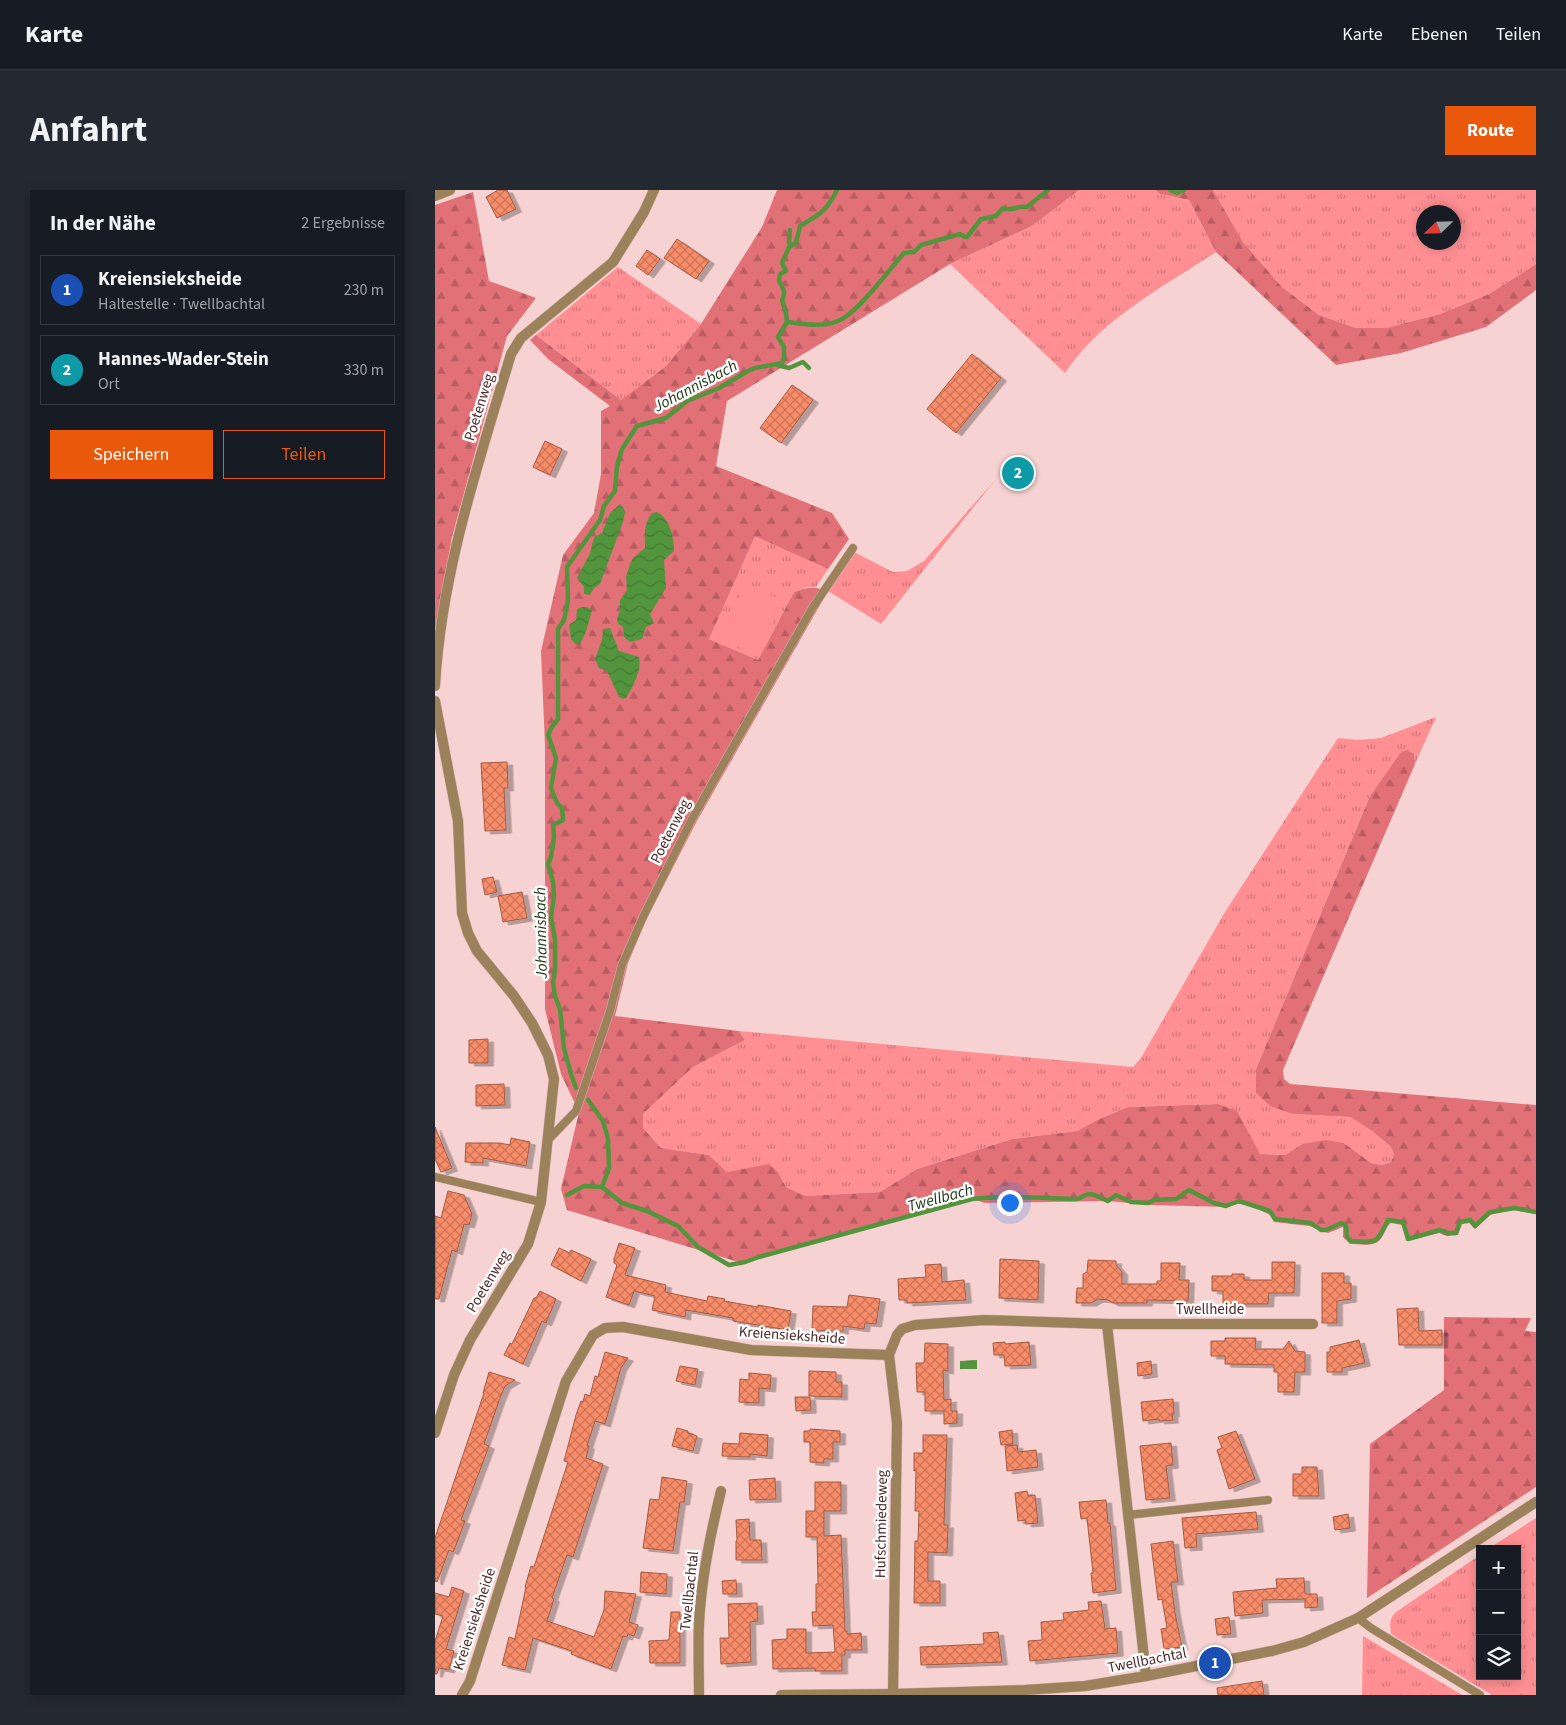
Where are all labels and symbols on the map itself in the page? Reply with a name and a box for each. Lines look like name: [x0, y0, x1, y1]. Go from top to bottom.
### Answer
north arrow: [1416, 205, 1461, 250]
water label: Johannisbach: [649, 355, 741, 418]
street label: Poetenweg: [459, 370, 500, 444]
pin: 2: [1002, 454, 1034, 492]
street label: Poetenweg: [645, 795, 696, 867]
water label: Johannisbach: [529, 887, 553, 980]
water label: Twellbach: [905, 1179, 975, 1217]
your location: [997, 1190, 1023, 1216]
street label: Poetenweg: [461, 1246, 516, 1317]
street label: Twellheide: [1176, 1299, 1244, 1320]
street label: Kreiensieksheide: [738, 1321, 846, 1350]
street label: Hufschmiedeweg: [870, 1469, 893, 1578]
street label: Twellbachtal: [675, 1550, 704, 1632]
street label: Kreiensieksheide: [448, 1565, 501, 1673]
street label: Twellbachtal: [1106, 1643, 1189, 1678]
pin: 1: [1199, 1644, 1231, 1682]

